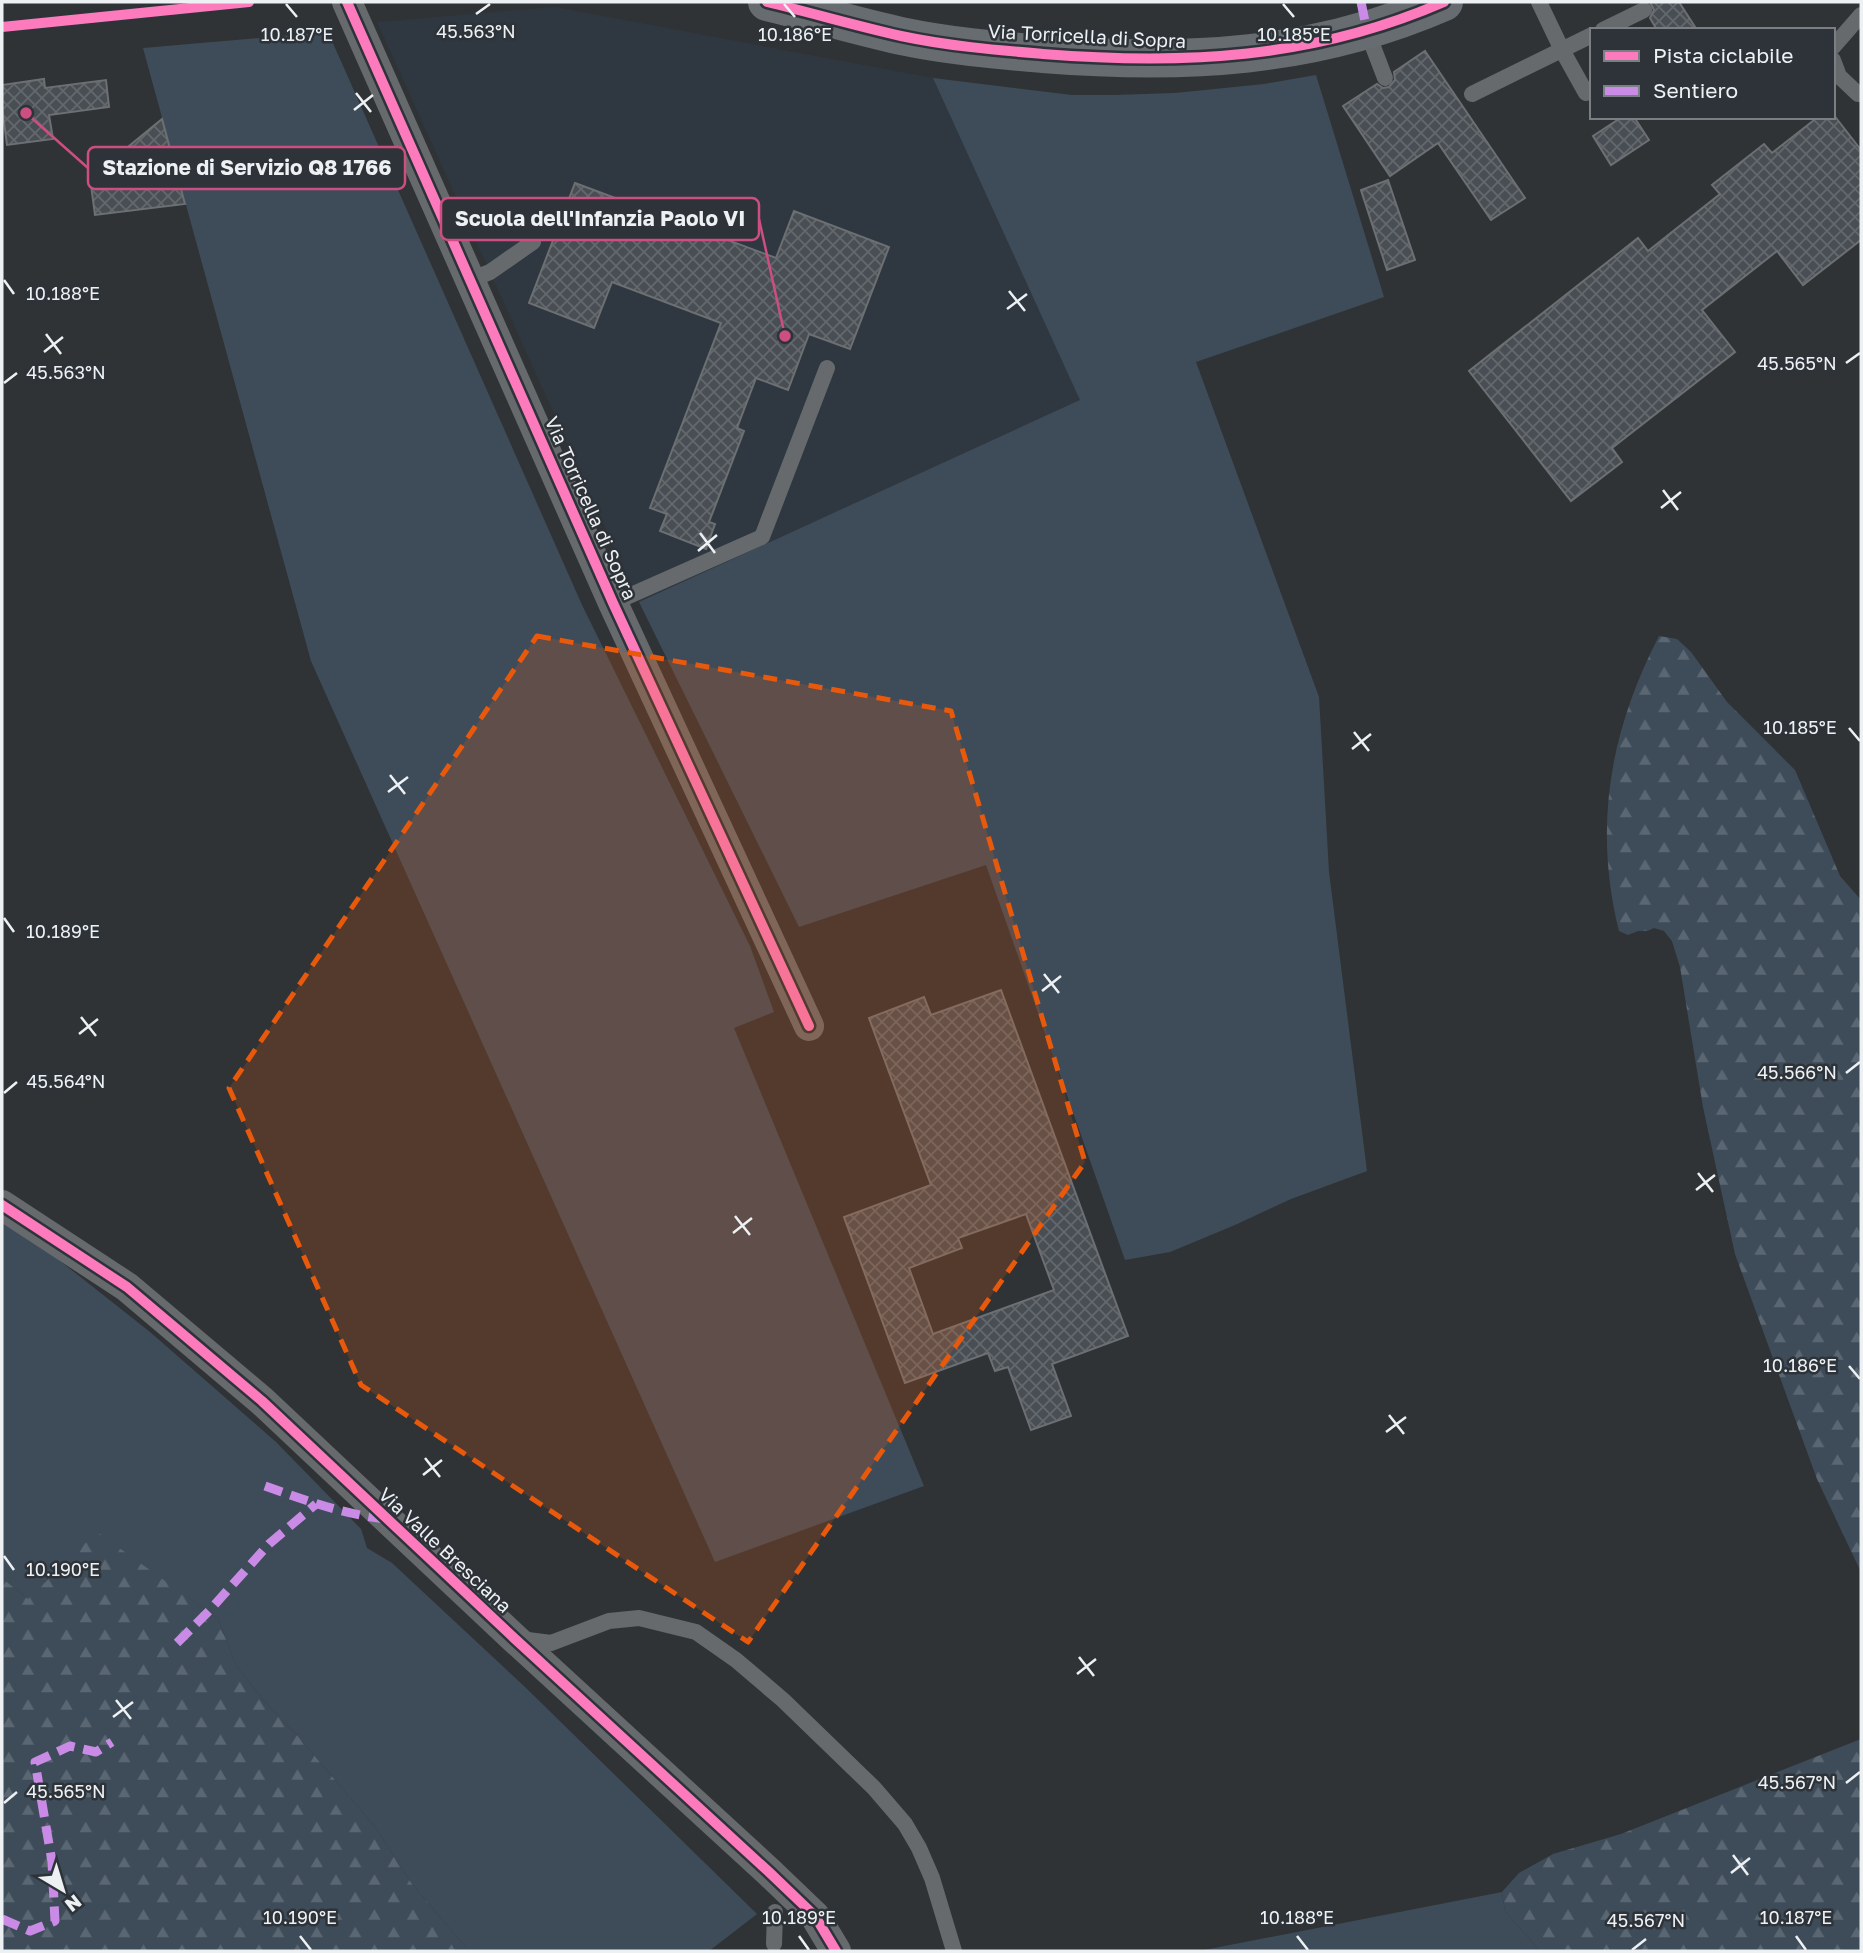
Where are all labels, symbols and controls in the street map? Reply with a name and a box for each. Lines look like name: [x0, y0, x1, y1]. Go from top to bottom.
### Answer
street label: Via Torricella di Sopra: [987, 19, 1187, 52]
text: 45.563°N: [436, 20, 516, 42]
text: 10.187°E: [261, 23, 333, 45]
text: 10.186°E: [758, 23, 832, 45]
text: 10.185°E: [1257, 23, 1331, 45]
legend: [1590, 28, 1835, 119]
text: Pista ciclabile: [1653, 42, 1793, 68]
text: Sentiero: [1653, 77, 1738, 103]
callout: Stazione di Servizio Q8 1766: [88, 147, 405, 189]
text: Stazione di Servizio Q8 1766: [102, 154, 392, 180]
callout: Scuola dell'Infanzia Paolo VI: [441, 198, 759, 240]
text: Scuola dell'Infanzia Paolo VI: [455, 205, 745, 231]
text: 10.188°E: [26, 282, 100, 304]
text: 45.565°N: [1757, 352, 1837, 374]
text: 45.563°N: [26, 361, 106, 383]
street label: Via Torricella di Sopra: [541, 412, 642, 603]
text: 10.185°E: [1763, 716, 1837, 738]
text: 10.189°E: [26, 920, 100, 942]
text: 45.566°N: [1757, 1061, 1837, 1083]
text: 45.564°N: [27, 1070, 105, 1092]
text: 10.186°E: [1763, 1354, 1837, 1376]
street label: Via Valle Bresciana: [374, 1482, 516, 1617]
text: 10.190°E: [26, 1558, 100, 1580]
text: 45.567°N: [1758, 1771, 1836, 1793]
text: 45.565°N: [26, 1780, 106, 1802]
north arrow: [28, 1855, 98, 1925]
text: N: [61, 1890, 87, 1917]
text: 10.190°E: [263, 1906, 337, 1928]
text: 10.189°E: [762, 1906, 836, 1928]
text: 10.188°E: [1260, 1906, 1334, 1928]
text: 10.187°E: [1760, 1906, 1832, 1928]
text: 45.567°N: [1607, 1909, 1685, 1931]

